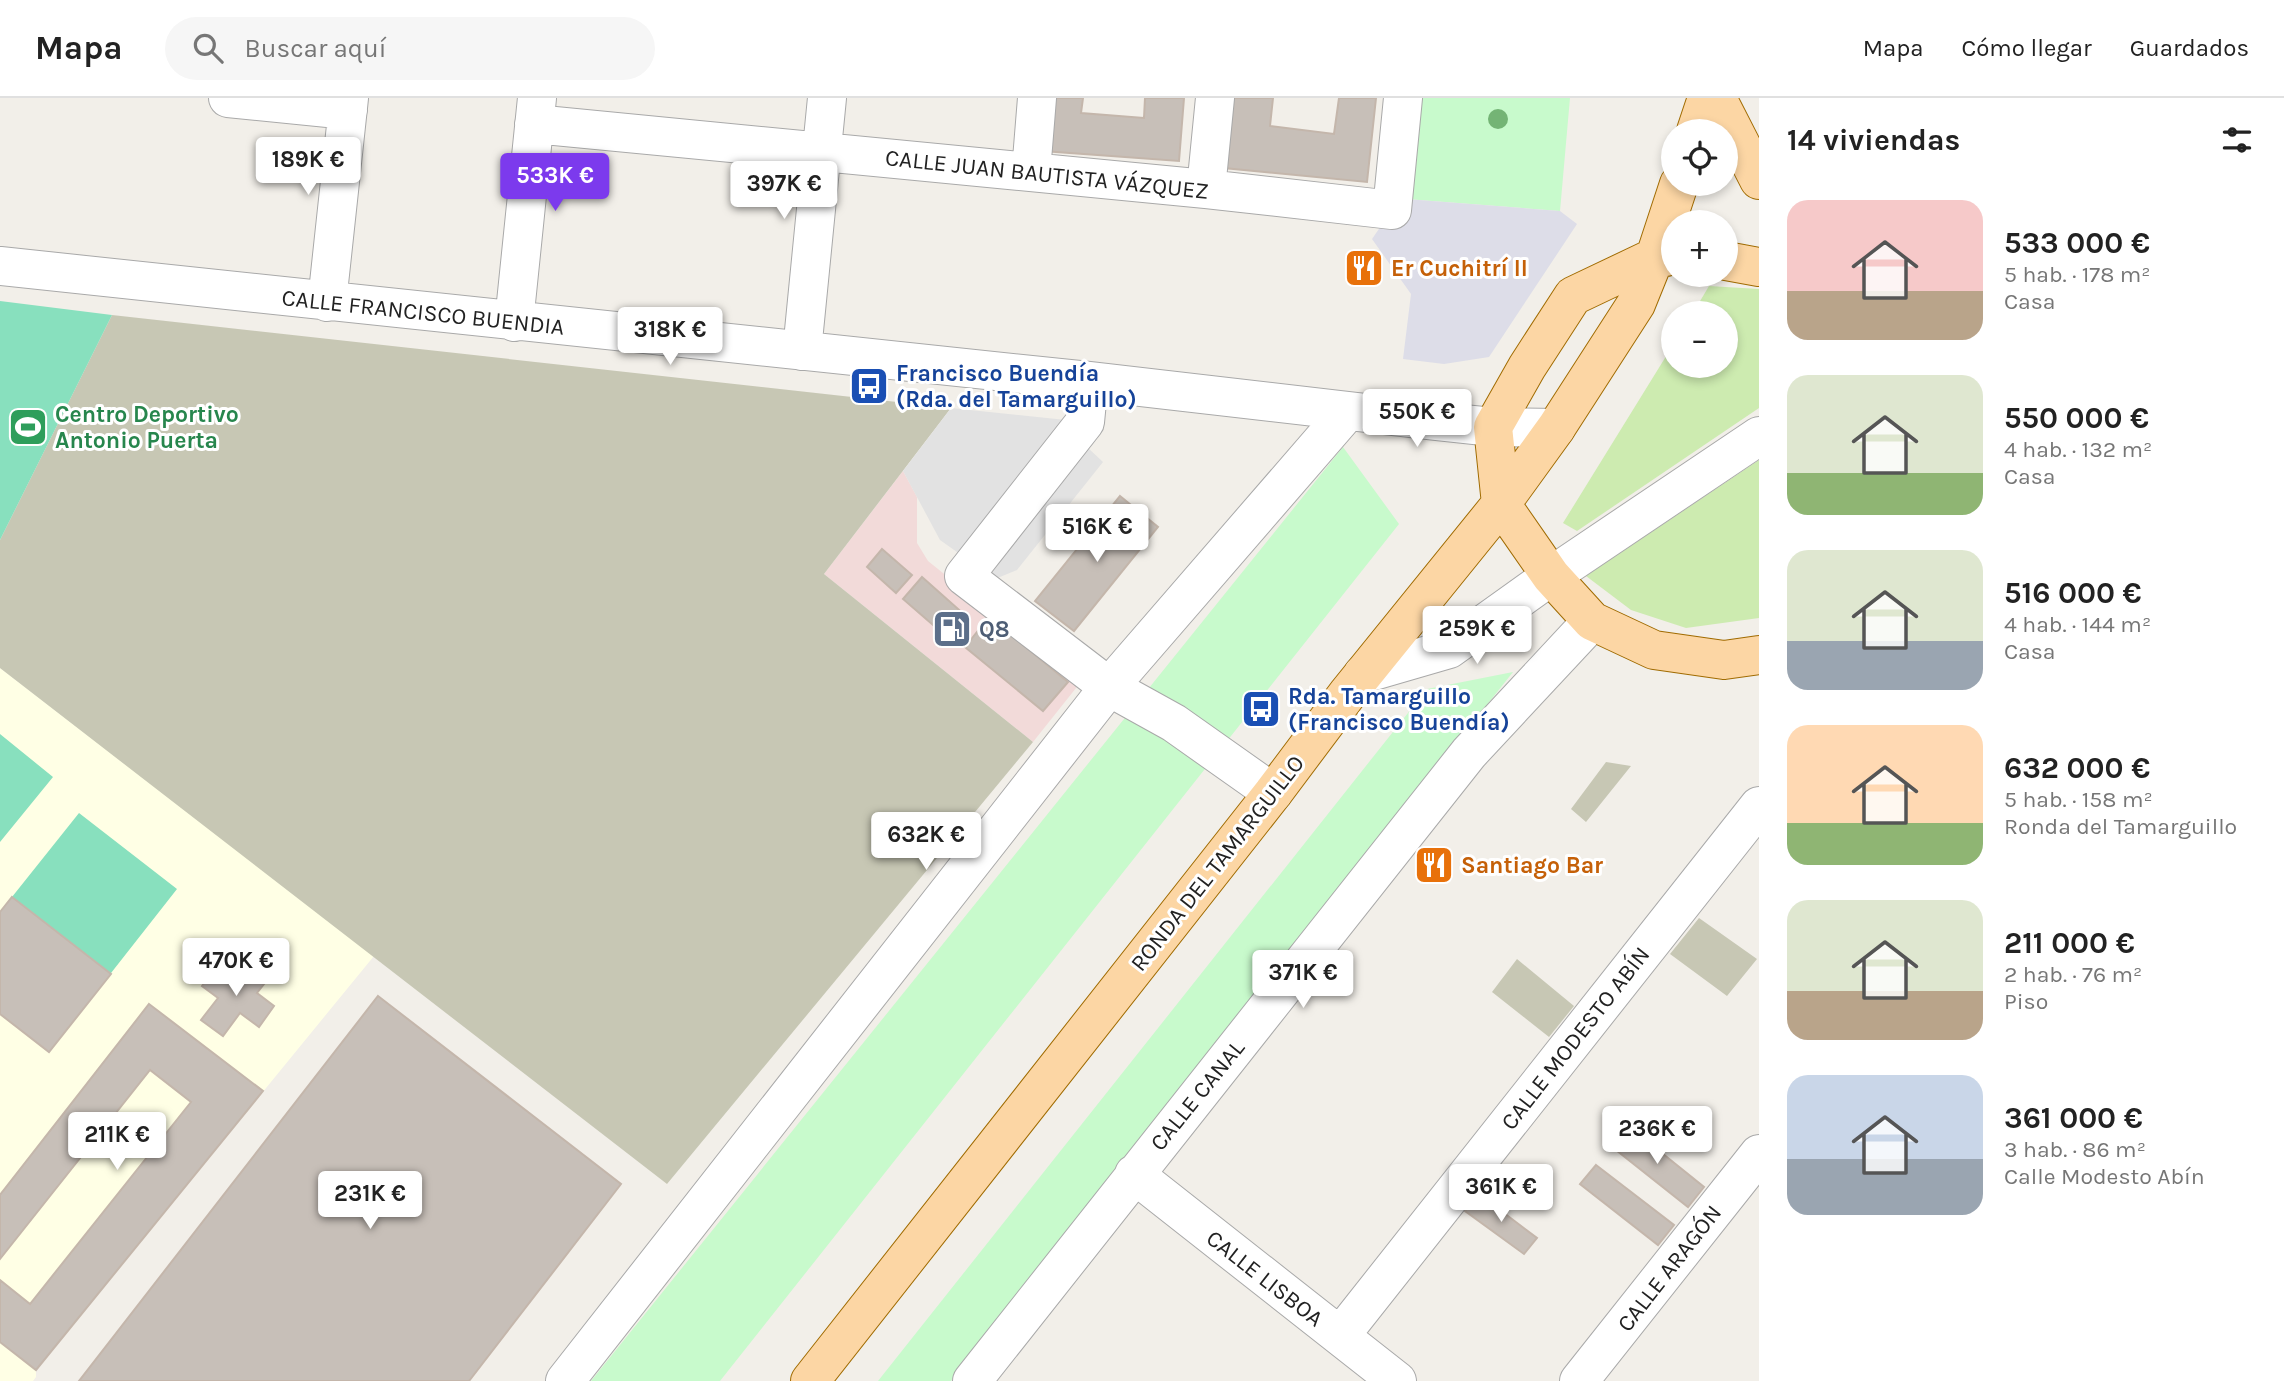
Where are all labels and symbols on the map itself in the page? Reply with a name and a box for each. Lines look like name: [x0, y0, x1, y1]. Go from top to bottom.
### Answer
pin: 189K €: [251, 138, 365, 197]
street label: CALLE JUAN BAUTISTA VÁZQUEZ: [884, 144, 1210, 205]
pin: 533K €: [498, 153, 612, 213]
pin: 397K €: [727, 162, 841, 221]
restaurant icon: Er Cuchitrí II: [1343, 247, 1385, 289]
place label: Er Cuchitrí II: [1391, 255, 1528, 282]
street label: CALLE FRANCISCO BUENDIA: [280, 284, 566, 341]
pin: 318K €: [613, 308, 727, 367]
place label: Francisco Buendía (Rda. del Tamarguillo): [896, 360, 1137, 413]
bus stop icon: Francisco Buendía (Rda. del Tamarguillo): [848, 365, 890, 407]
pin: 550K €: [1360, 390, 1474, 449]
place label: Centro Deportivo Antonio Puerta: [55, 401, 239, 454]
sports icon: Centro Deportivo Antonio Puerta: [7, 406, 49, 448]
pin: 516K €: [1040, 504, 1154, 564]
pin: 259K €: [1420, 606, 1534, 666]
fuel station icon: Q8: [931, 608, 973, 650]
place label: Q8: [979, 616, 1010, 643]
place label: Rda. Tamarguillo (Francisco Buendía): [1288, 683, 1510, 736]
bus stop icon: Rda. Tamarguillo (Francisco Buendía): [1240, 688, 1282, 730]
street label: RONDA DEL TAMARGUILLO: [1125, 750, 1310, 976]
pin: 632K €: [869, 812, 983, 872]
restaurant icon: Santiago Bar: [1413, 844, 1455, 886]
place label: Santiago Bar: [1461, 852, 1603, 879]
pin: 470K €: [179, 939, 293, 998]
street label: CALLE MODESTO ABÍN: [1495, 941, 1655, 1135]
pin: 371K €: [1246, 950, 1360, 1010]
street label: CALLE CANAL: [1145, 1034, 1250, 1156]
pin: 236K €: [1600, 1107, 1714, 1166]
pin: 211K €: [60, 1112, 174, 1172]
pin: 361K €: [1444, 1164, 1558, 1224]
pin: 231K €: [313, 1172, 427, 1231]
street label: CALLE ARAGÓN: [1612, 1200, 1727, 1337]
street label: CALLE LISBOA: [1201, 1224, 1328, 1332]

